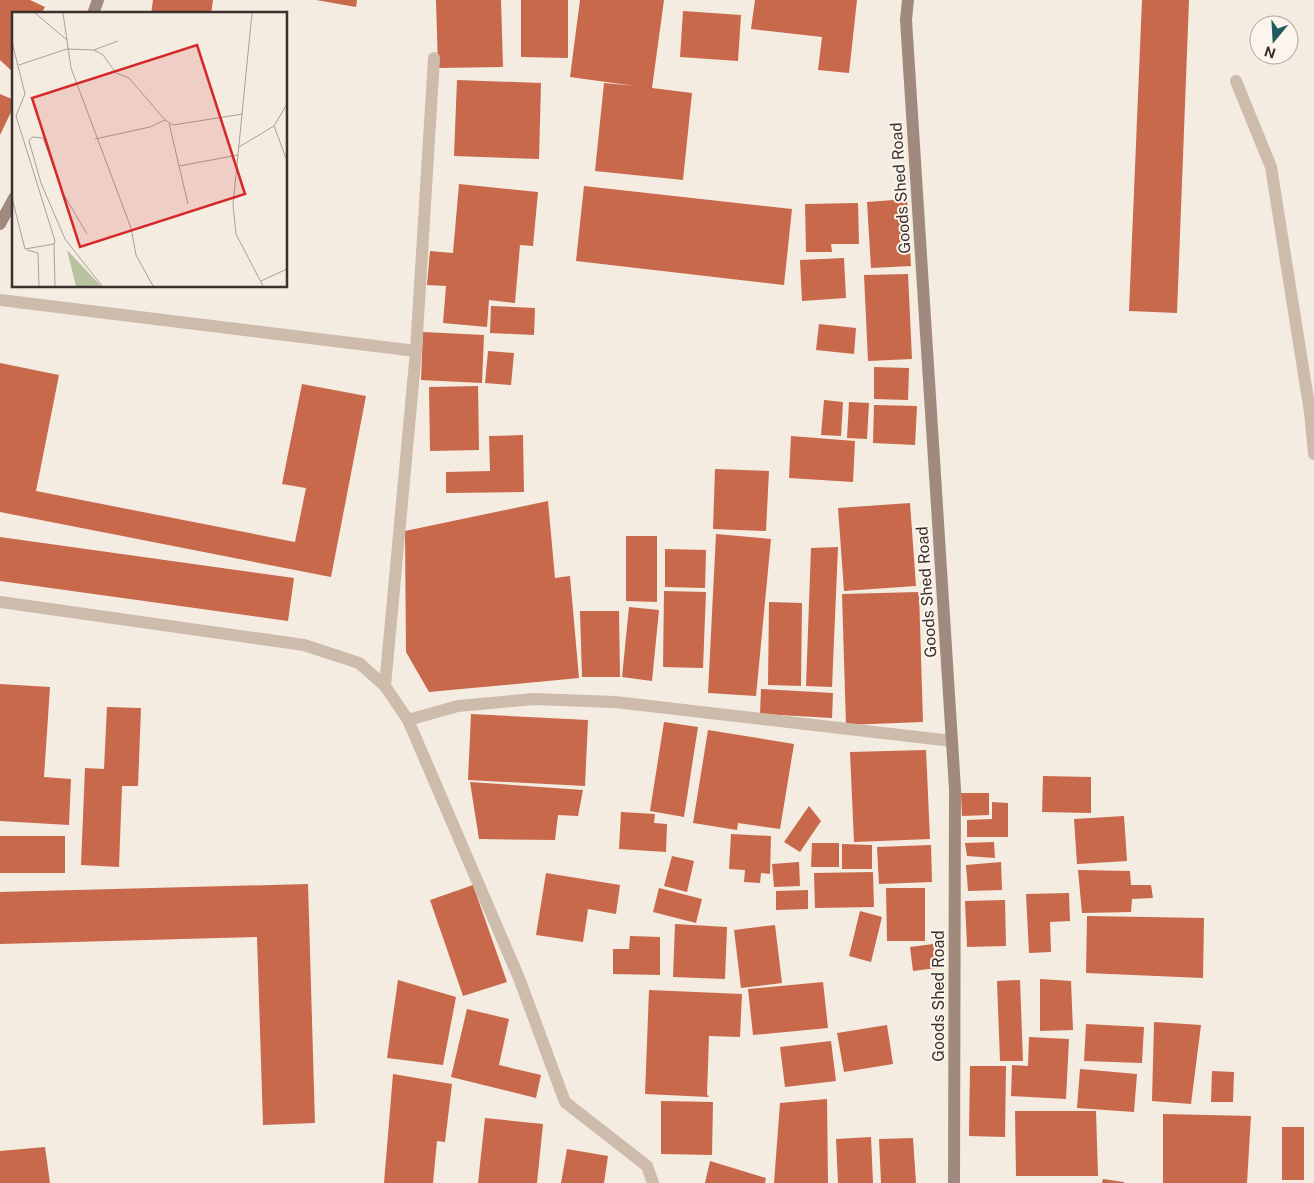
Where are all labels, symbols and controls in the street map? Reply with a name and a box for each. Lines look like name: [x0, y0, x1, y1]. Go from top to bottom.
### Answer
inset map: [12, 12, 288, 288]
north arrow: [1249, 15, 1299, 65]
text: N: [1262, 43, 1278, 62]
street label: Goods Shed Road: [886, 122, 915, 254]
street label: Goods Shed Road: [912, 526, 941, 658]
street label: Goods Shed Road: [929, 930, 948, 1062]

